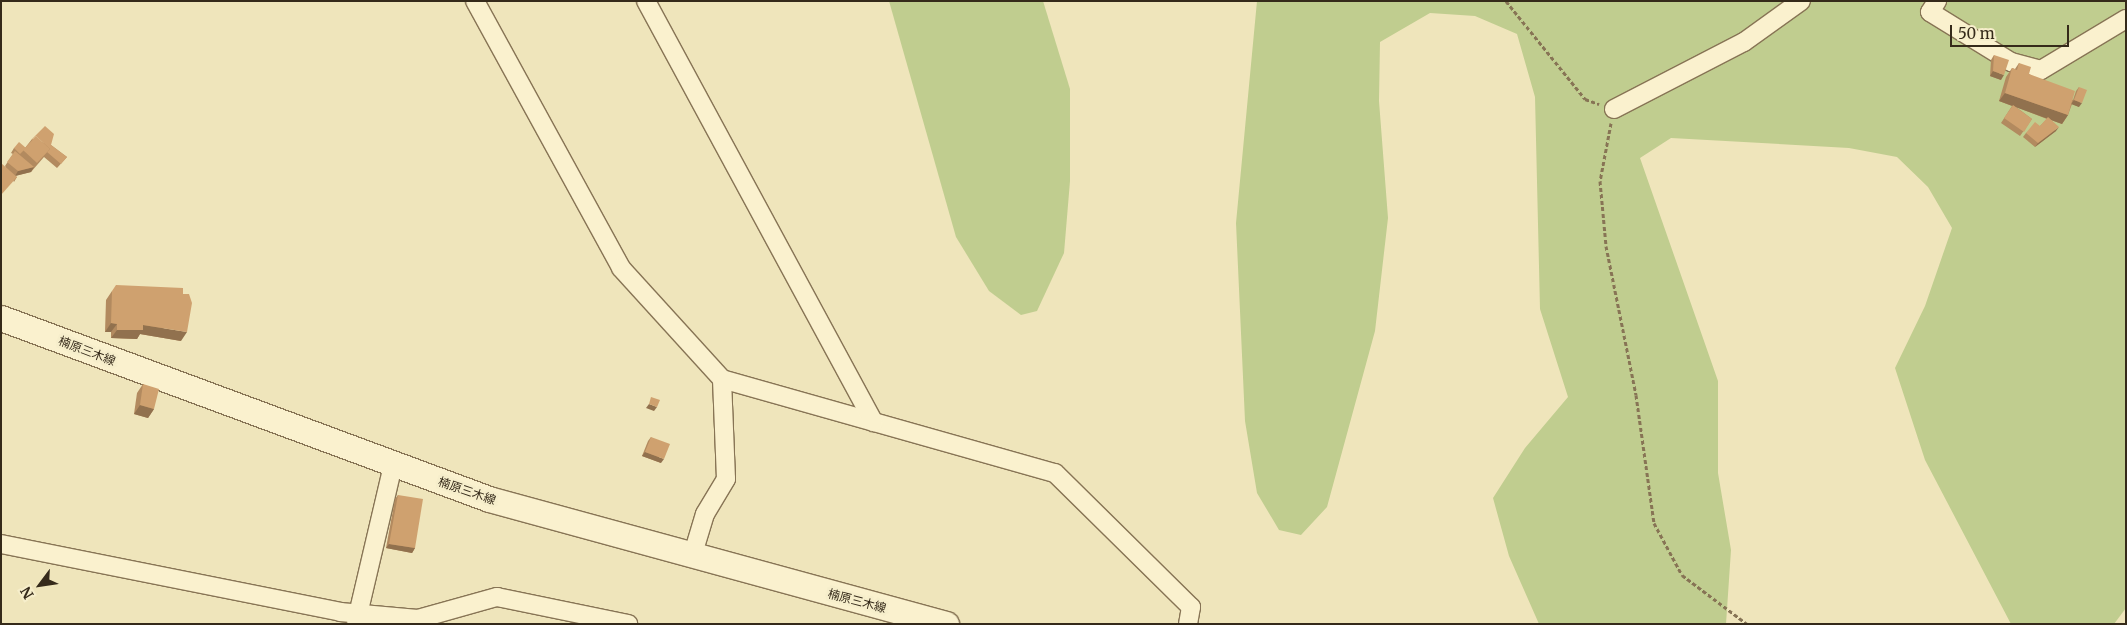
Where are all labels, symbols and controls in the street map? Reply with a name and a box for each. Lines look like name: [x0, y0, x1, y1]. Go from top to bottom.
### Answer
scale bar: [1952, 15, 2071, 47]
text: 50 m: [1958, 24, 1995, 43]
street label: 楠原三木線: [56, 334, 118, 368]
street label: 楠原三木線: [436, 474, 498, 508]
north arrow: [15, 560, 65, 610]
text: N: [17, 583, 38, 602]
street label: 楠原三木線: [826, 586, 888, 616]

